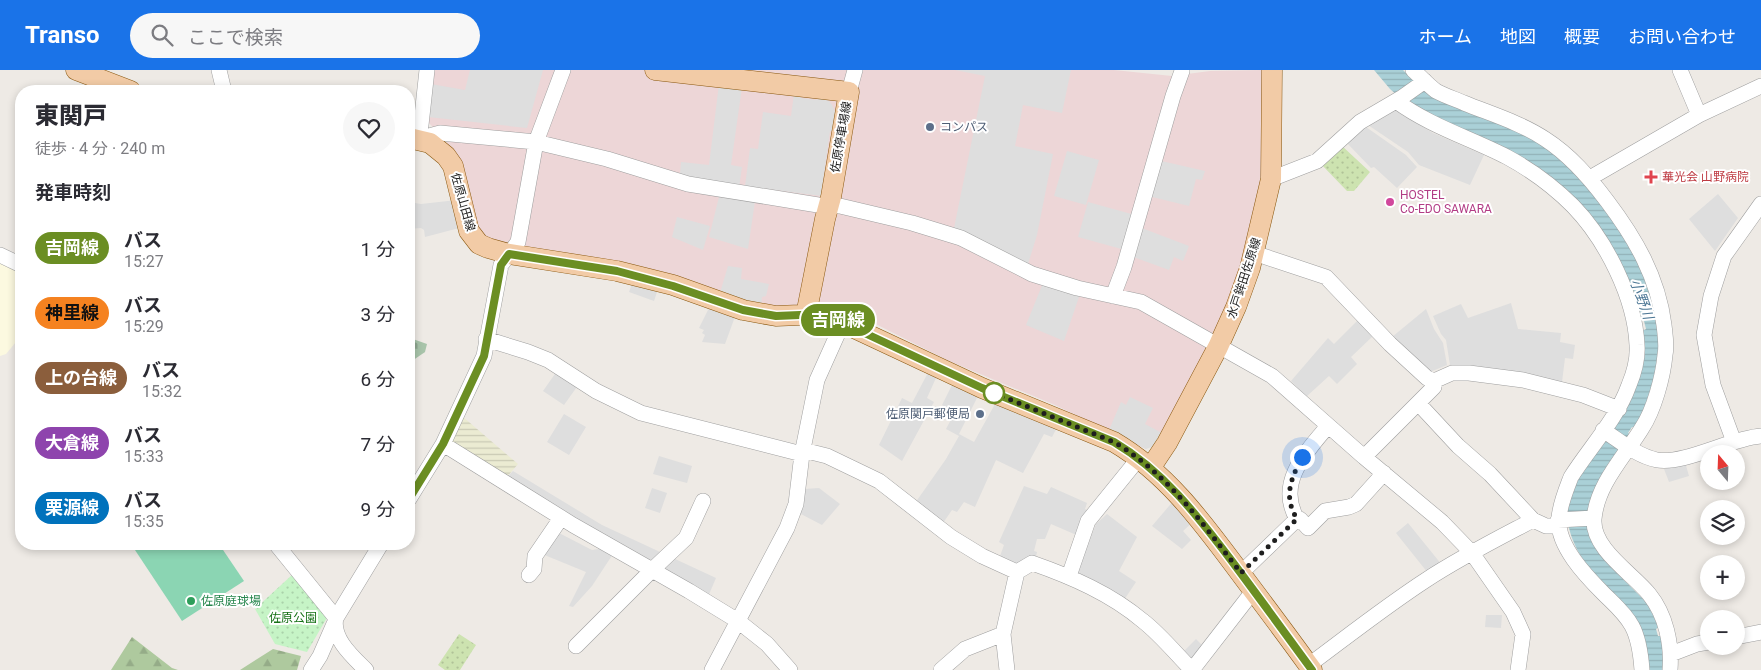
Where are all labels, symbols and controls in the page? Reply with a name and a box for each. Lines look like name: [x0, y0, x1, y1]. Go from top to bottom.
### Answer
search box: [130, 13, 480, 58]
text: Transo: [25, 21, 100, 49]
icon: search: [148, 21, 176, 49]
text: ここで検索: [188, 26, 283, 49]
text: ホーム: [1419, 26, 1472, 47]
text: 地図: [1500, 26, 1536, 47]
text: 概要: [1564, 26, 1600, 47]
text: お問い合わせ: [1628, 26, 1736, 47]
street label: 佐原停車場線: [828, 100, 854, 174]
text: 東関戸: [35, 102, 107, 130]
button: heart: [343, 102, 395, 154]
place label: コンパス: [940, 120, 988, 134]
marker: コンパス: [924, 121, 936, 133]
text: 徒歩 · 4 分 · 240 m: [35, 139, 165, 158]
marker: 華光会 山野病院: [1644, 170, 1658, 184]
place label: 華光会 山野病院: [1662, 170, 1749, 184]
street label: 佐原山田線: [448, 171, 478, 233]
text: 発車時刻: [35, 181, 111, 204]
place label: HOSTEL Co-EDO SAWARA: [1400, 188, 1492, 216]
marker: HOSTEL Co-EDO SAWARA: [1384, 196, 1396, 208]
text: バス: [124, 229, 162, 252]
street label: 水戸鉾田佐原線: [1224, 236, 1264, 320]
text: 吉岡線: [45, 237, 99, 258]
text: 1 分: [361, 238, 395, 261]
text: 15:27: [124, 252, 164, 271]
water label: 小野川: [1627, 277, 1657, 323]
text: バス: [124, 294, 162, 317]
text: 神里線: [45, 302, 99, 323]
text: 3 分: [361, 303, 395, 326]
line badge: 吉岡線: [809, 304, 867, 336]
text: 吉岡線: [811, 309, 865, 330]
text: 15:29: [124, 317, 164, 336]
text: バス: [142, 359, 180, 382]
text: 上の台線: [45, 367, 117, 388]
text: 6 分: [361, 368, 395, 391]
text: 15:32: [142, 382, 182, 401]
unlabelled marker: [983, 382, 1005, 404]
place label: 佐原関戸郵便局: [886, 407, 970, 421]
marker: 佐原関戸郵便局: [974, 408, 986, 420]
text: バス: [124, 424, 162, 447]
text: 大倉線: [45, 432, 99, 453]
text: 7 分: [361, 433, 395, 456]
your location: [1290, 445, 1315, 470]
north arrow: [1700, 445, 1745, 490]
map controls: [1700, 445, 1745, 655]
text: 15:33: [124, 447, 164, 466]
text: バス: [124, 489, 162, 512]
text: 栗源線: [45, 497, 99, 518]
text: 9 分: [361, 498, 395, 521]
button: layers: [1700, 500, 1745, 545]
text: 15:35: [124, 512, 164, 531]
button: +: [1700, 555, 1745, 600]
place label: 佐原庭球場: [201, 594, 261, 608]
marker: 佐原庭球場: [185, 595, 197, 607]
button: −: [1700, 610, 1745, 655]
park label: 佐原公園: [269, 611, 317, 625]

